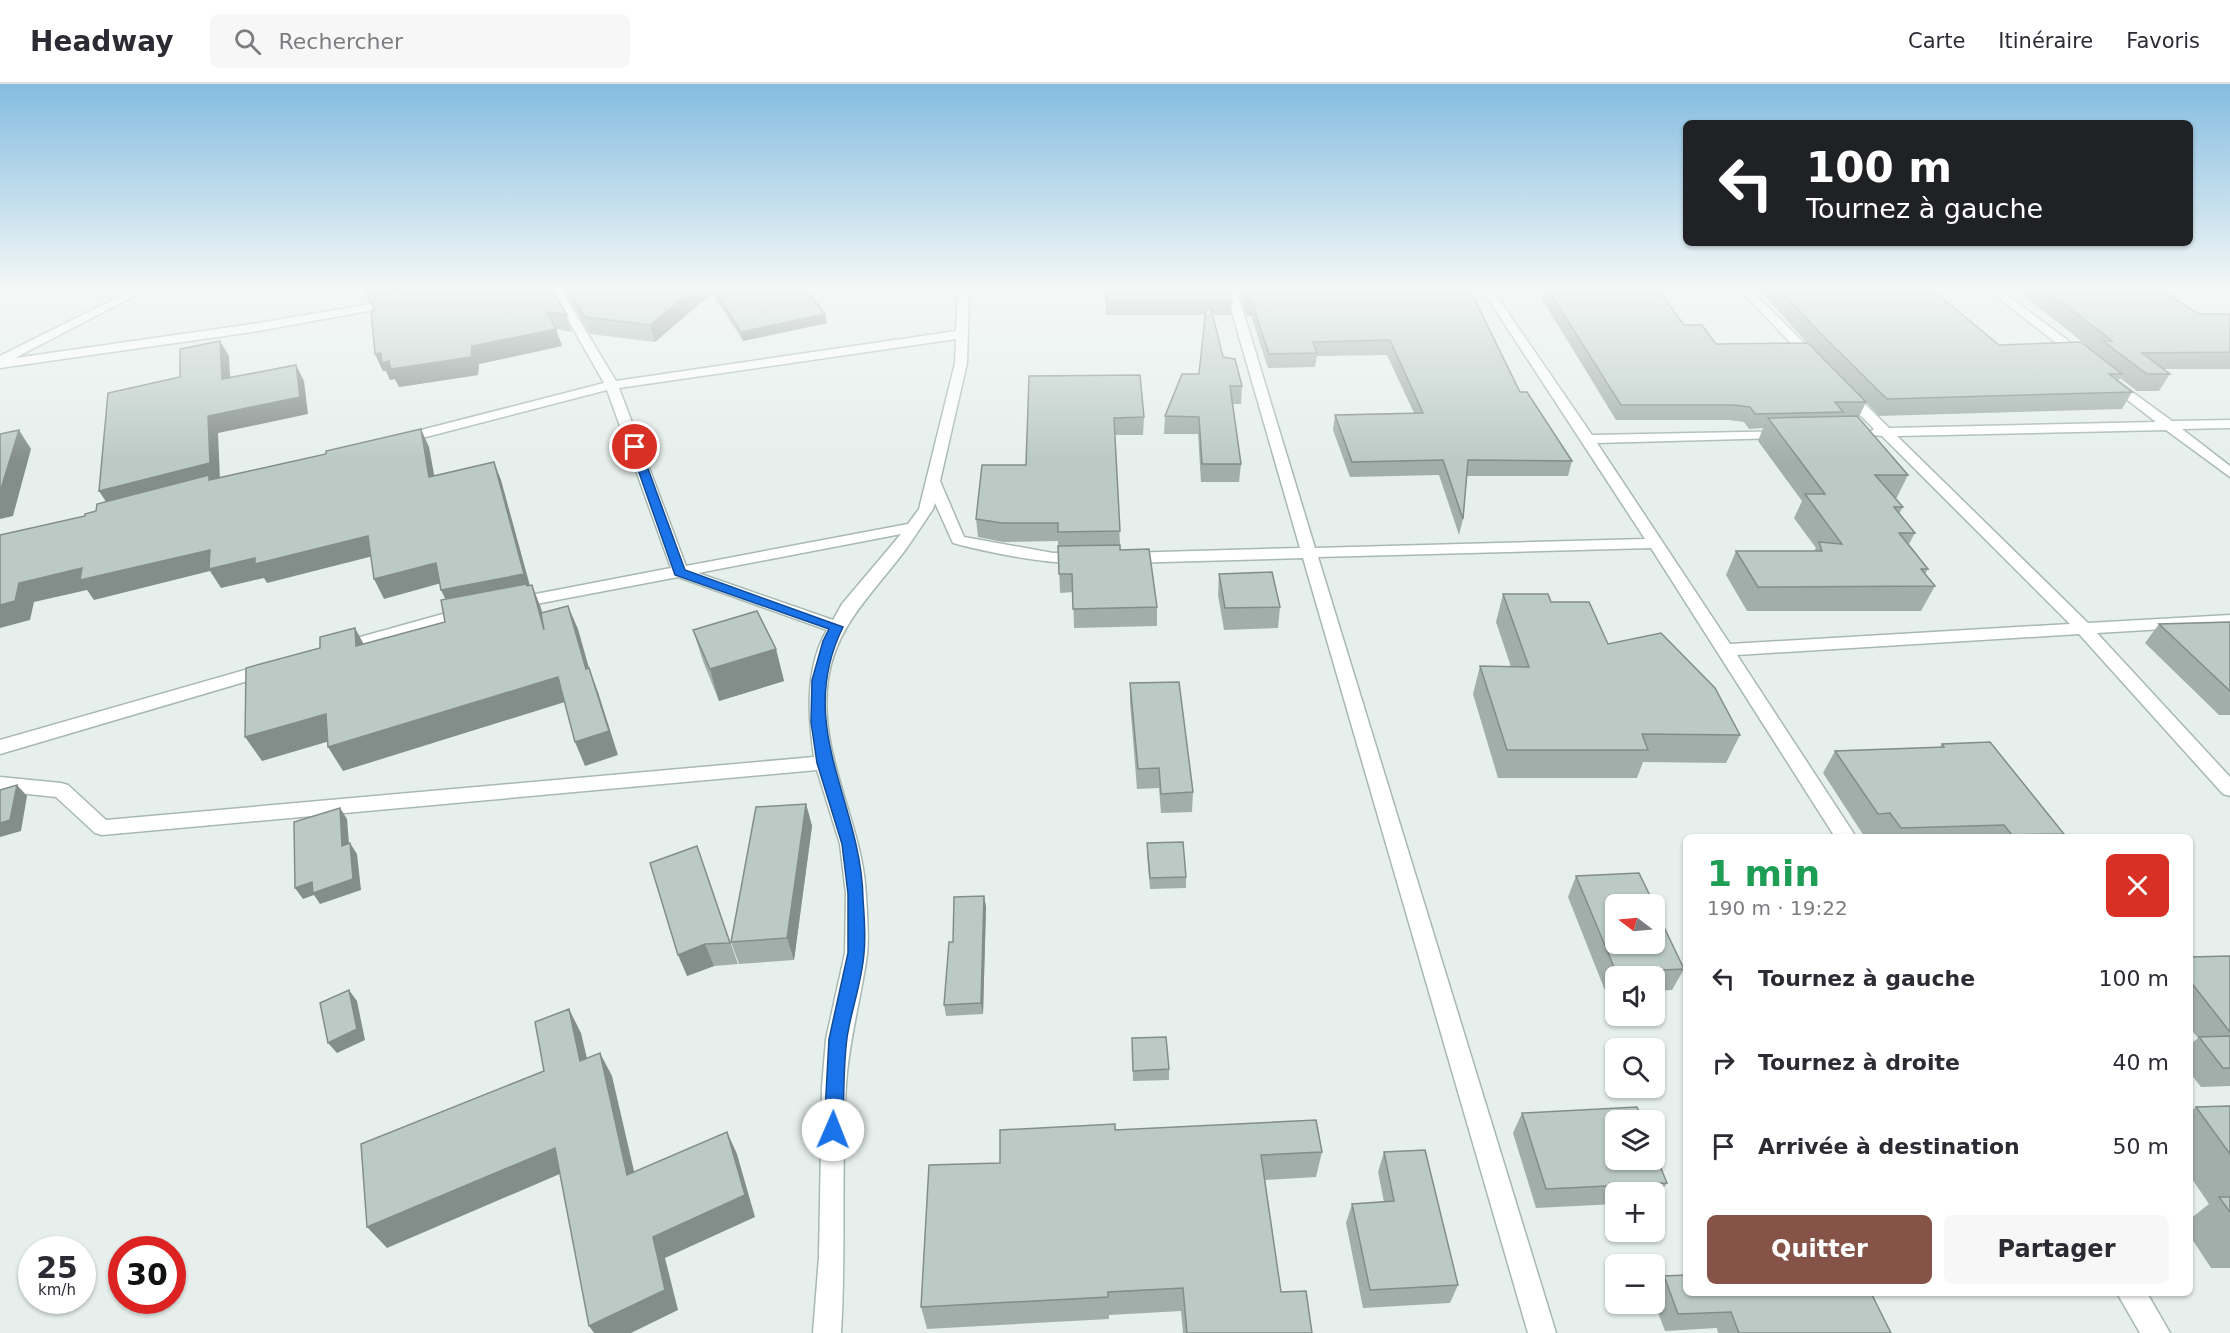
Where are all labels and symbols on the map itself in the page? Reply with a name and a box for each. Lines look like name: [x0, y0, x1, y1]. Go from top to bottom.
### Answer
pin: [609, 421, 660, 472]
north arrow: [1605, 894, 1665, 954]
position arrow: [801, 1098, 865, 1162]
speed limit sign: 30: [108, 1236, 186, 1314]

